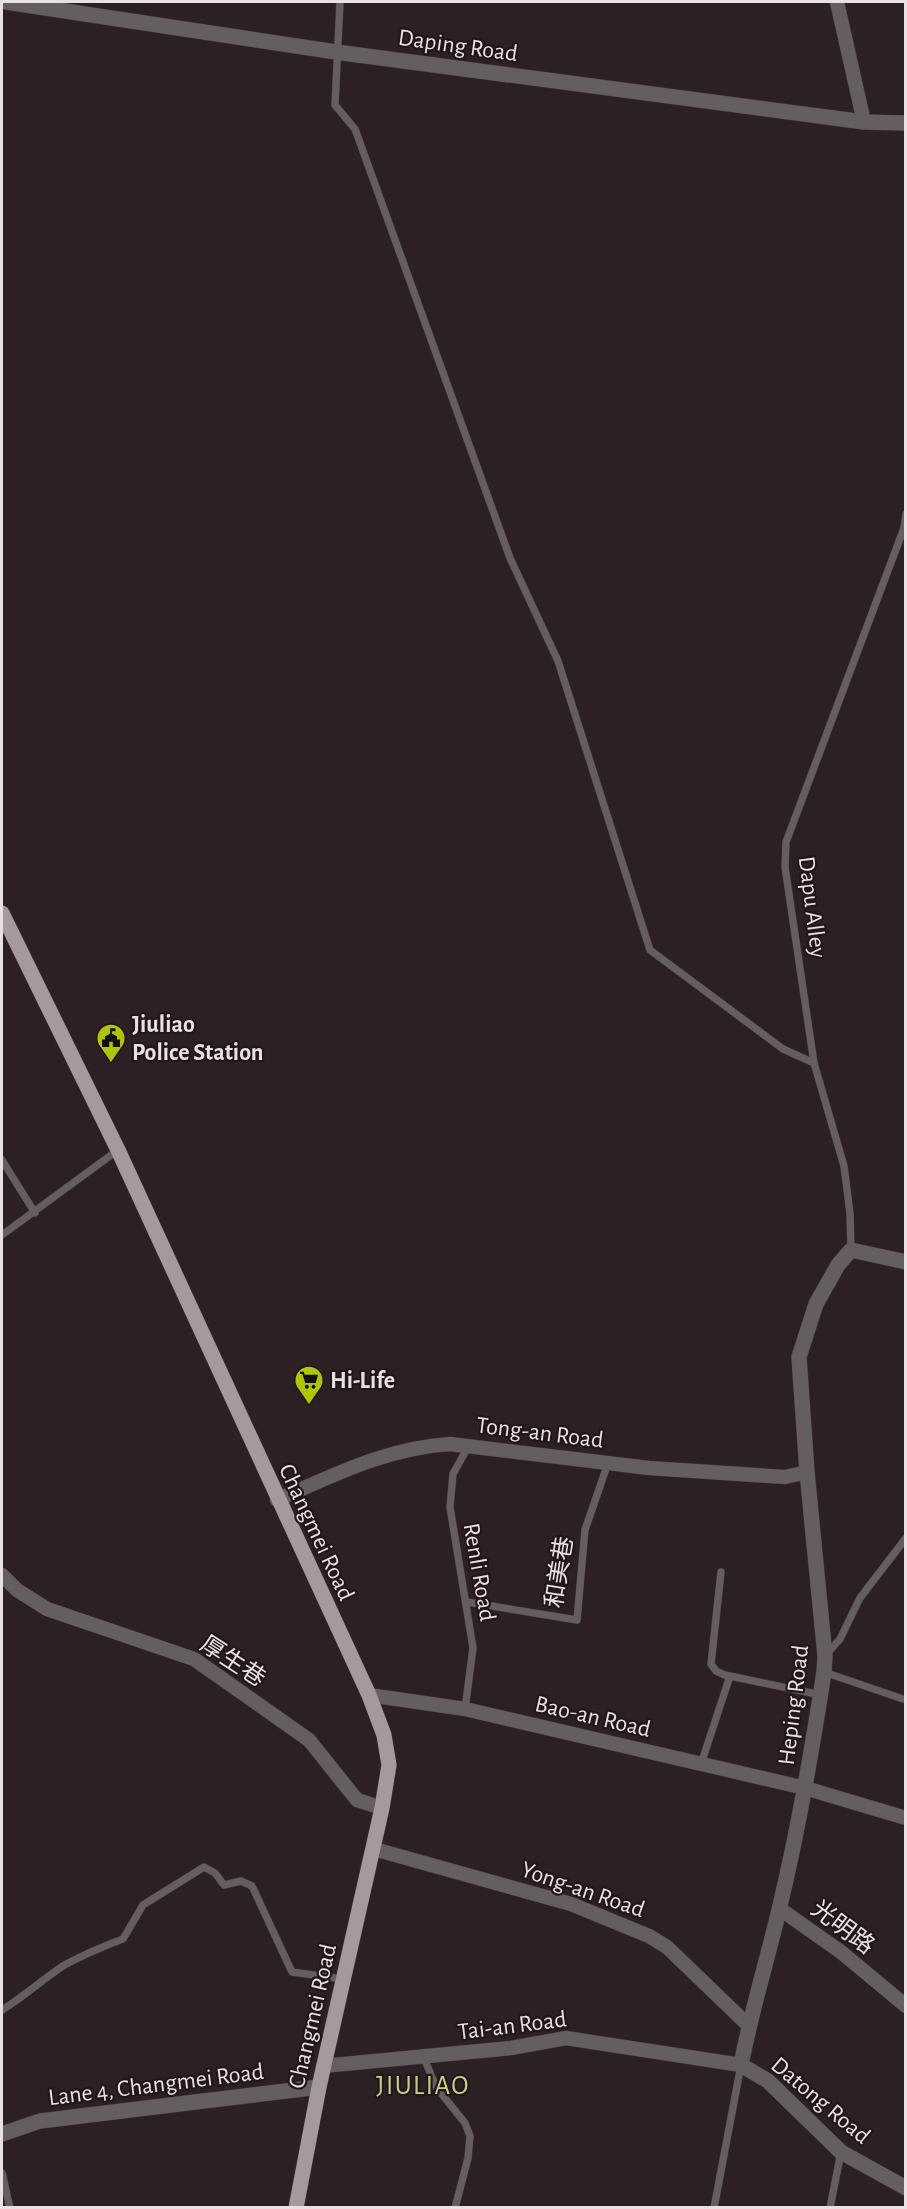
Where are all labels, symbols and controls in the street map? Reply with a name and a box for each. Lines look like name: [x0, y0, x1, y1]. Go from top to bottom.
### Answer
street label: Daping Road: [397, 26, 519, 66]
street label: Dapu Alley: [794, 855, 830, 959]
place label: Jiuliao Police Station: [132, 1013, 264, 1065]
public building icon: Jiuliao Police Station: [95, 1022, 127, 1064]
supermarket icon: Hi-Life: [293, 1364, 325, 1406]
place label: Hi-Life: [330, 1369, 395, 1393]
street label: Tong-an Road: [475, 1413, 605, 1453]
street label: Changmei Road: [274, 1460, 358, 1604]
street label: Renli Road: [459, 1521, 499, 1623]
street label: 和美巷: [541, 1534, 577, 1610]
street label: 厚生巷: [196, 1630, 270, 1692]
street label: Heping Road: [775, 1644, 813, 1767]
street label: Bao-an Road: [533, 1692, 653, 1742]
street label: Yong-an Road: [518, 1858, 648, 1922]
street label: 光明路: [806, 1895, 880, 1959]
street label: Changmei Road: [285, 1942, 341, 2091]
street label: Tai-an Road: [456, 2007, 568, 2045]
street label: Datong Road: [766, 2053, 875, 2149]
street label: Lane 4, Changmei Road: [47, 2060, 265, 2110]
district label: JIULIAO: [376, 2072, 470, 2099]

